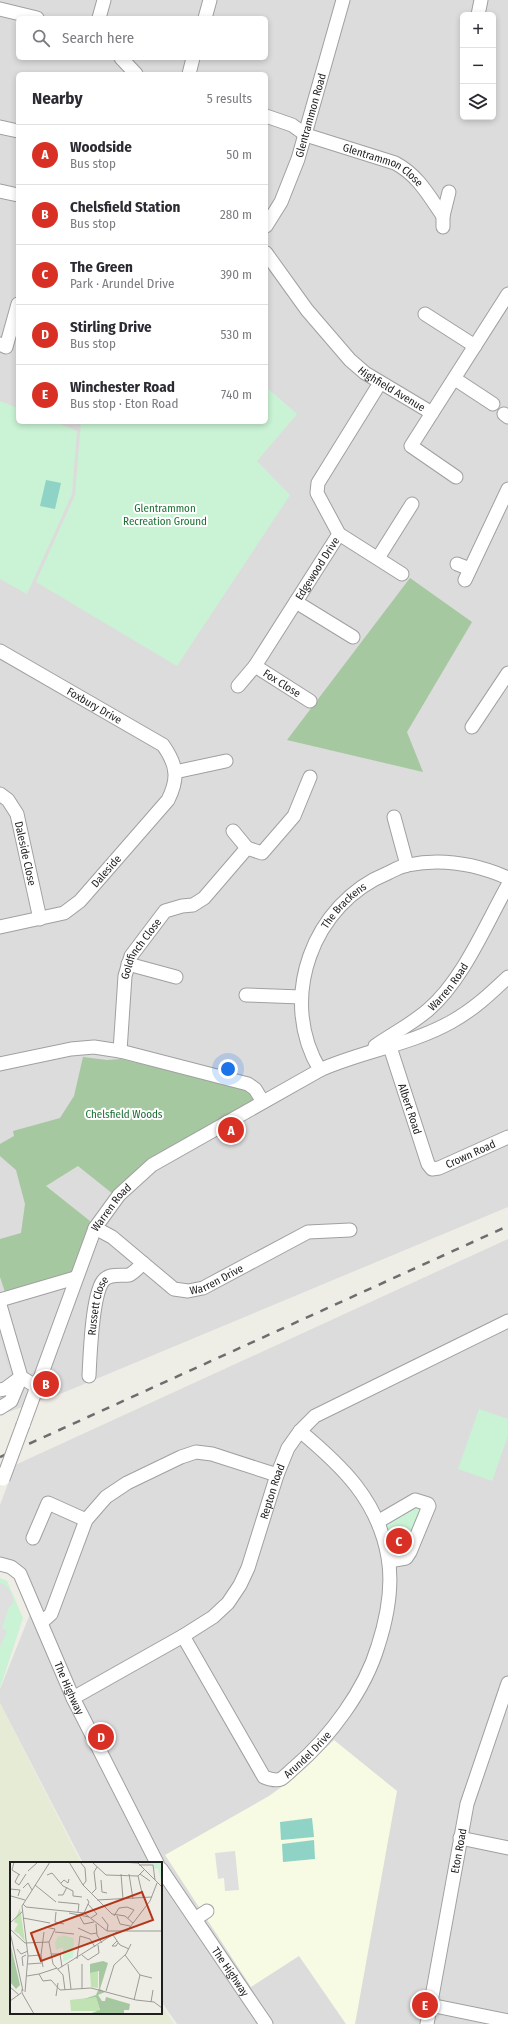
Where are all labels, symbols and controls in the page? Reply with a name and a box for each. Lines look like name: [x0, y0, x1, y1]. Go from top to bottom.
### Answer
map controls: [460, 12, 496, 120]
button: +: [460, 12, 496, 48]
search box: [16, 16, 268, 60]
icon: search: [30, 27, 52, 49]
text: Search here: [62, 29, 134, 47]
button: −: [460, 48, 496, 84]
street label: Glentrammon Road: [293, 72, 329, 159]
button: layers: [460, 84, 496, 120]
text: Nearby: [32, 88, 83, 109]
text: 5 results: [207, 91, 252, 106]
text: Woodside: [70, 138, 132, 156]
street label: Glentrammon Close: [341, 141, 426, 189]
text: A: [41, 147, 49, 162]
text: 50 m: [226, 147, 252, 162]
text: Bus stop: [70, 156, 116, 171]
text: Chelsfield Station: [70, 198, 180, 216]
text: B: [41, 207, 49, 222]
text: 280 m: [220, 207, 252, 222]
text: Bus stop: [70, 216, 116, 231]
text: The Green: [70, 258, 133, 276]
text: C: [42, 267, 48, 282]
text: 390 m: [220, 267, 252, 282]
text: Park · Arundel Drive: [70, 276, 174, 291]
text: Stirling Drive: [70, 318, 152, 336]
text: D: [41, 327, 49, 342]
text: 530 m: [220, 327, 252, 342]
text: Bus stop: [70, 336, 116, 351]
street label: Highfield Avenue: [355, 364, 427, 414]
text: Winchester Road: [70, 378, 175, 396]
text: E: [42, 387, 48, 402]
text: 740 m: [221, 387, 252, 402]
text: Bus stop · Eton Road: [70, 396, 178, 411]
park label: Glentrammon Recreation Ground: [123, 502, 207, 528]
street label: Edgewood Drive: [293, 535, 342, 602]
street label: Fox Close: [261, 667, 303, 700]
street label: Foxbury Drive: [64, 685, 124, 727]
street label: Daleside Close: [12, 820, 39, 887]
street label: Daleside: [89, 852, 124, 890]
street label: The Brackens: [319, 880, 369, 931]
street label: Goldfinch Close: [118, 916, 164, 981]
street label: Warren Road: [426, 961, 471, 1014]
your location: [218, 1059, 238, 1079]
street label: Albert Road: [395, 1082, 424, 1136]
park label: Chelsfield Woods: [85, 1108, 163, 1121]
pin: A: [218, 1115, 244, 1145]
street label: Crown Road: [444, 1137, 498, 1171]
street label: Warren Road: [89, 1181, 134, 1234]
street label: Warren Drive: [189, 1262, 245, 1298]
street label: Russett Close: [85, 1273, 111, 1336]
pin: B: [33, 1369, 59, 1399]
street label: Repton Road: [258, 1462, 288, 1521]
pin: C: [386, 1526, 412, 1556]
street label: The Highway: [51, 1660, 86, 1717]
pin: D: [88, 1722, 114, 1752]
street label: Arundel Drive: [281, 1729, 334, 1781]
street label: Eton Road: [449, 1827, 469, 1874]
inset map: [10, 1862, 162, 2014]
street label: The Highway: [209, 1945, 251, 1999]
pin: E: [412, 1990, 438, 2020]

